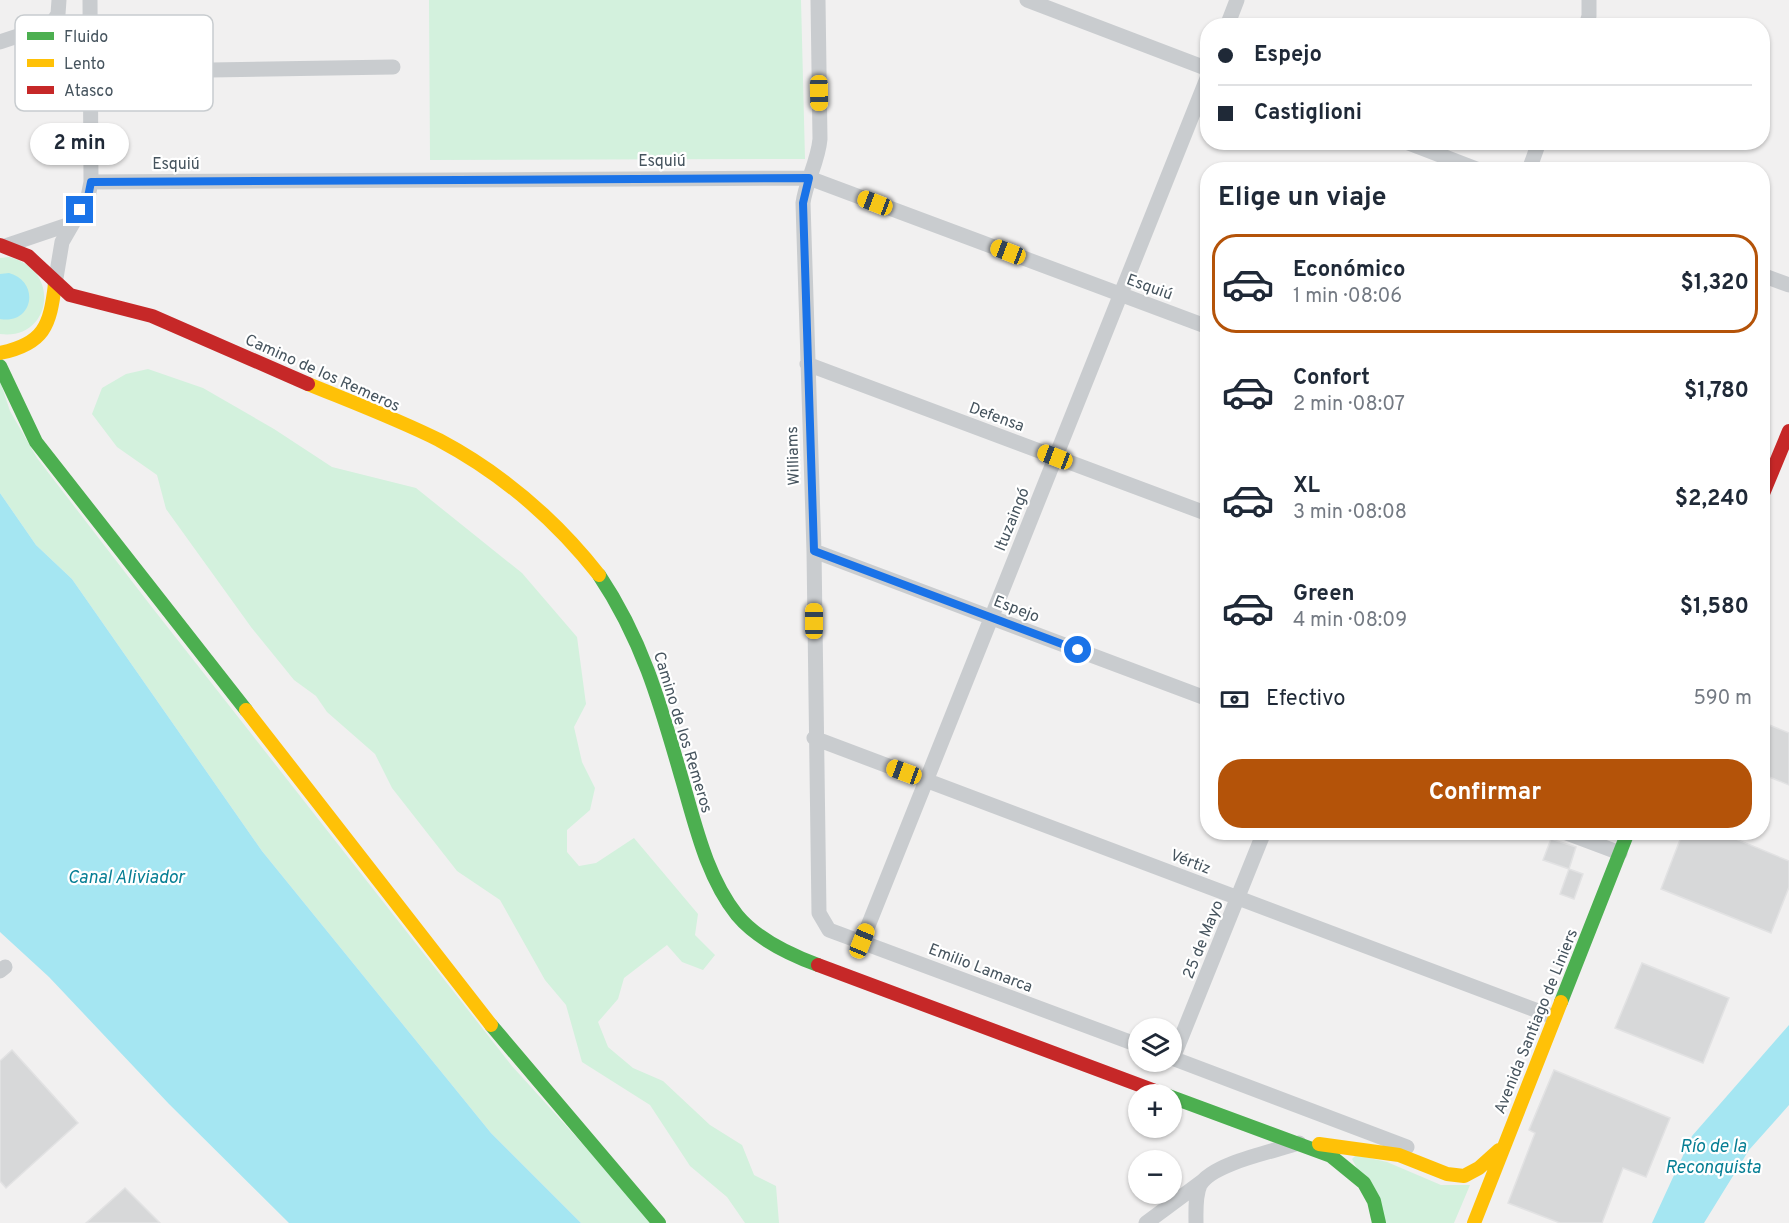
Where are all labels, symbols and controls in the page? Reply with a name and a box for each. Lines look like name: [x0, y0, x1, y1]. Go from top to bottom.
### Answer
legend: [15, 15, 213, 111]
text: Fluido: [64, 28, 108, 48]
text: Espejo: [1254, 42, 1322, 69]
text: Lento: [64, 55, 105, 75]
car: [810, 75, 828, 111]
text: Atasco: [64, 82, 113, 102]
text: Castiglioni: [1254, 100, 1362, 127]
callout: 2 min: [31, 123, 130, 165]
text: 2 min: [53, 131, 106, 157]
street label: Esquiú: [638, 152, 686, 172]
street label: Esquiú: [152, 155, 200, 175]
text: Elige un viaje: [1218, 181, 1387, 215]
car: [855, 188, 895, 218]
route end: [66, 196, 93, 223]
car: [988, 237, 1028, 267]
icon: car: [1221, 257, 1275, 311]
text: Económico: [1293, 257, 1406, 284]
street label: Esquiú: [1123, 270, 1175, 305]
text: $1,320: [1681, 270, 1749, 297]
text: 1 min · 08:06: [1293, 284, 1402, 310]
street label: Camino de los Remeros: [241, 331, 403, 417]
icon: car: [1221, 365, 1275, 419]
text: Confort: [1293, 365, 1370, 392]
text: $1,780: [1684, 378, 1749, 405]
text: 2 min · 08:07: [1293, 392, 1405, 418]
street label: Defensa: [966, 399, 1027, 437]
street label: Williams: [783, 426, 805, 486]
car: [1035, 442, 1075, 472]
icon: car: [1221, 473, 1275, 527]
text: XL: [1293, 473, 1320, 500]
street label: Ituzaingó: [991, 485, 1035, 554]
text: $2,240: [1675, 486, 1749, 513]
text: 3 min · 08:08: [1293, 500, 1407, 526]
icon: car: [1221, 581, 1275, 635]
text: Green: [1293, 581, 1355, 608]
street label: Espejo: [990, 592, 1042, 628]
text: $1,580: [1680, 594, 1749, 621]
car: [805, 603, 823, 639]
text: 4 min · 08:09: [1293, 608, 1407, 634]
route start: [1064, 636, 1091, 663]
street label: Camino de los Remeros: [648, 649, 716, 816]
icon: cash: [1218, 683, 1251, 716]
text: Efectivo: [1266, 686, 1346, 713]
text: 590 m: [1694, 686, 1752, 712]
car: [884, 757, 924, 787]
button: Confirmar: [1218, 759, 1752, 828]
street label: Vértiz: [1167, 846, 1213, 880]
water label: Canal Aliviador: [68, 867, 187, 890]
street label: 25 de Mayo: [1179, 897, 1229, 982]
car: [847, 921, 877, 961]
street label: Avenida Santiago de Liniers: [1490, 926, 1583, 1117]
street label: Emilio Lamarca: [925, 940, 1035, 998]
map controls: [1128, 1018, 1182, 1204]
button: layers: [1128, 1018, 1182, 1072]
button: +: [1128, 1084, 1182, 1138]
water label: Río de la Reconquista: [1665, 1136, 1762, 1180]
button: −: [1128, 1150, 1182, 1204]

